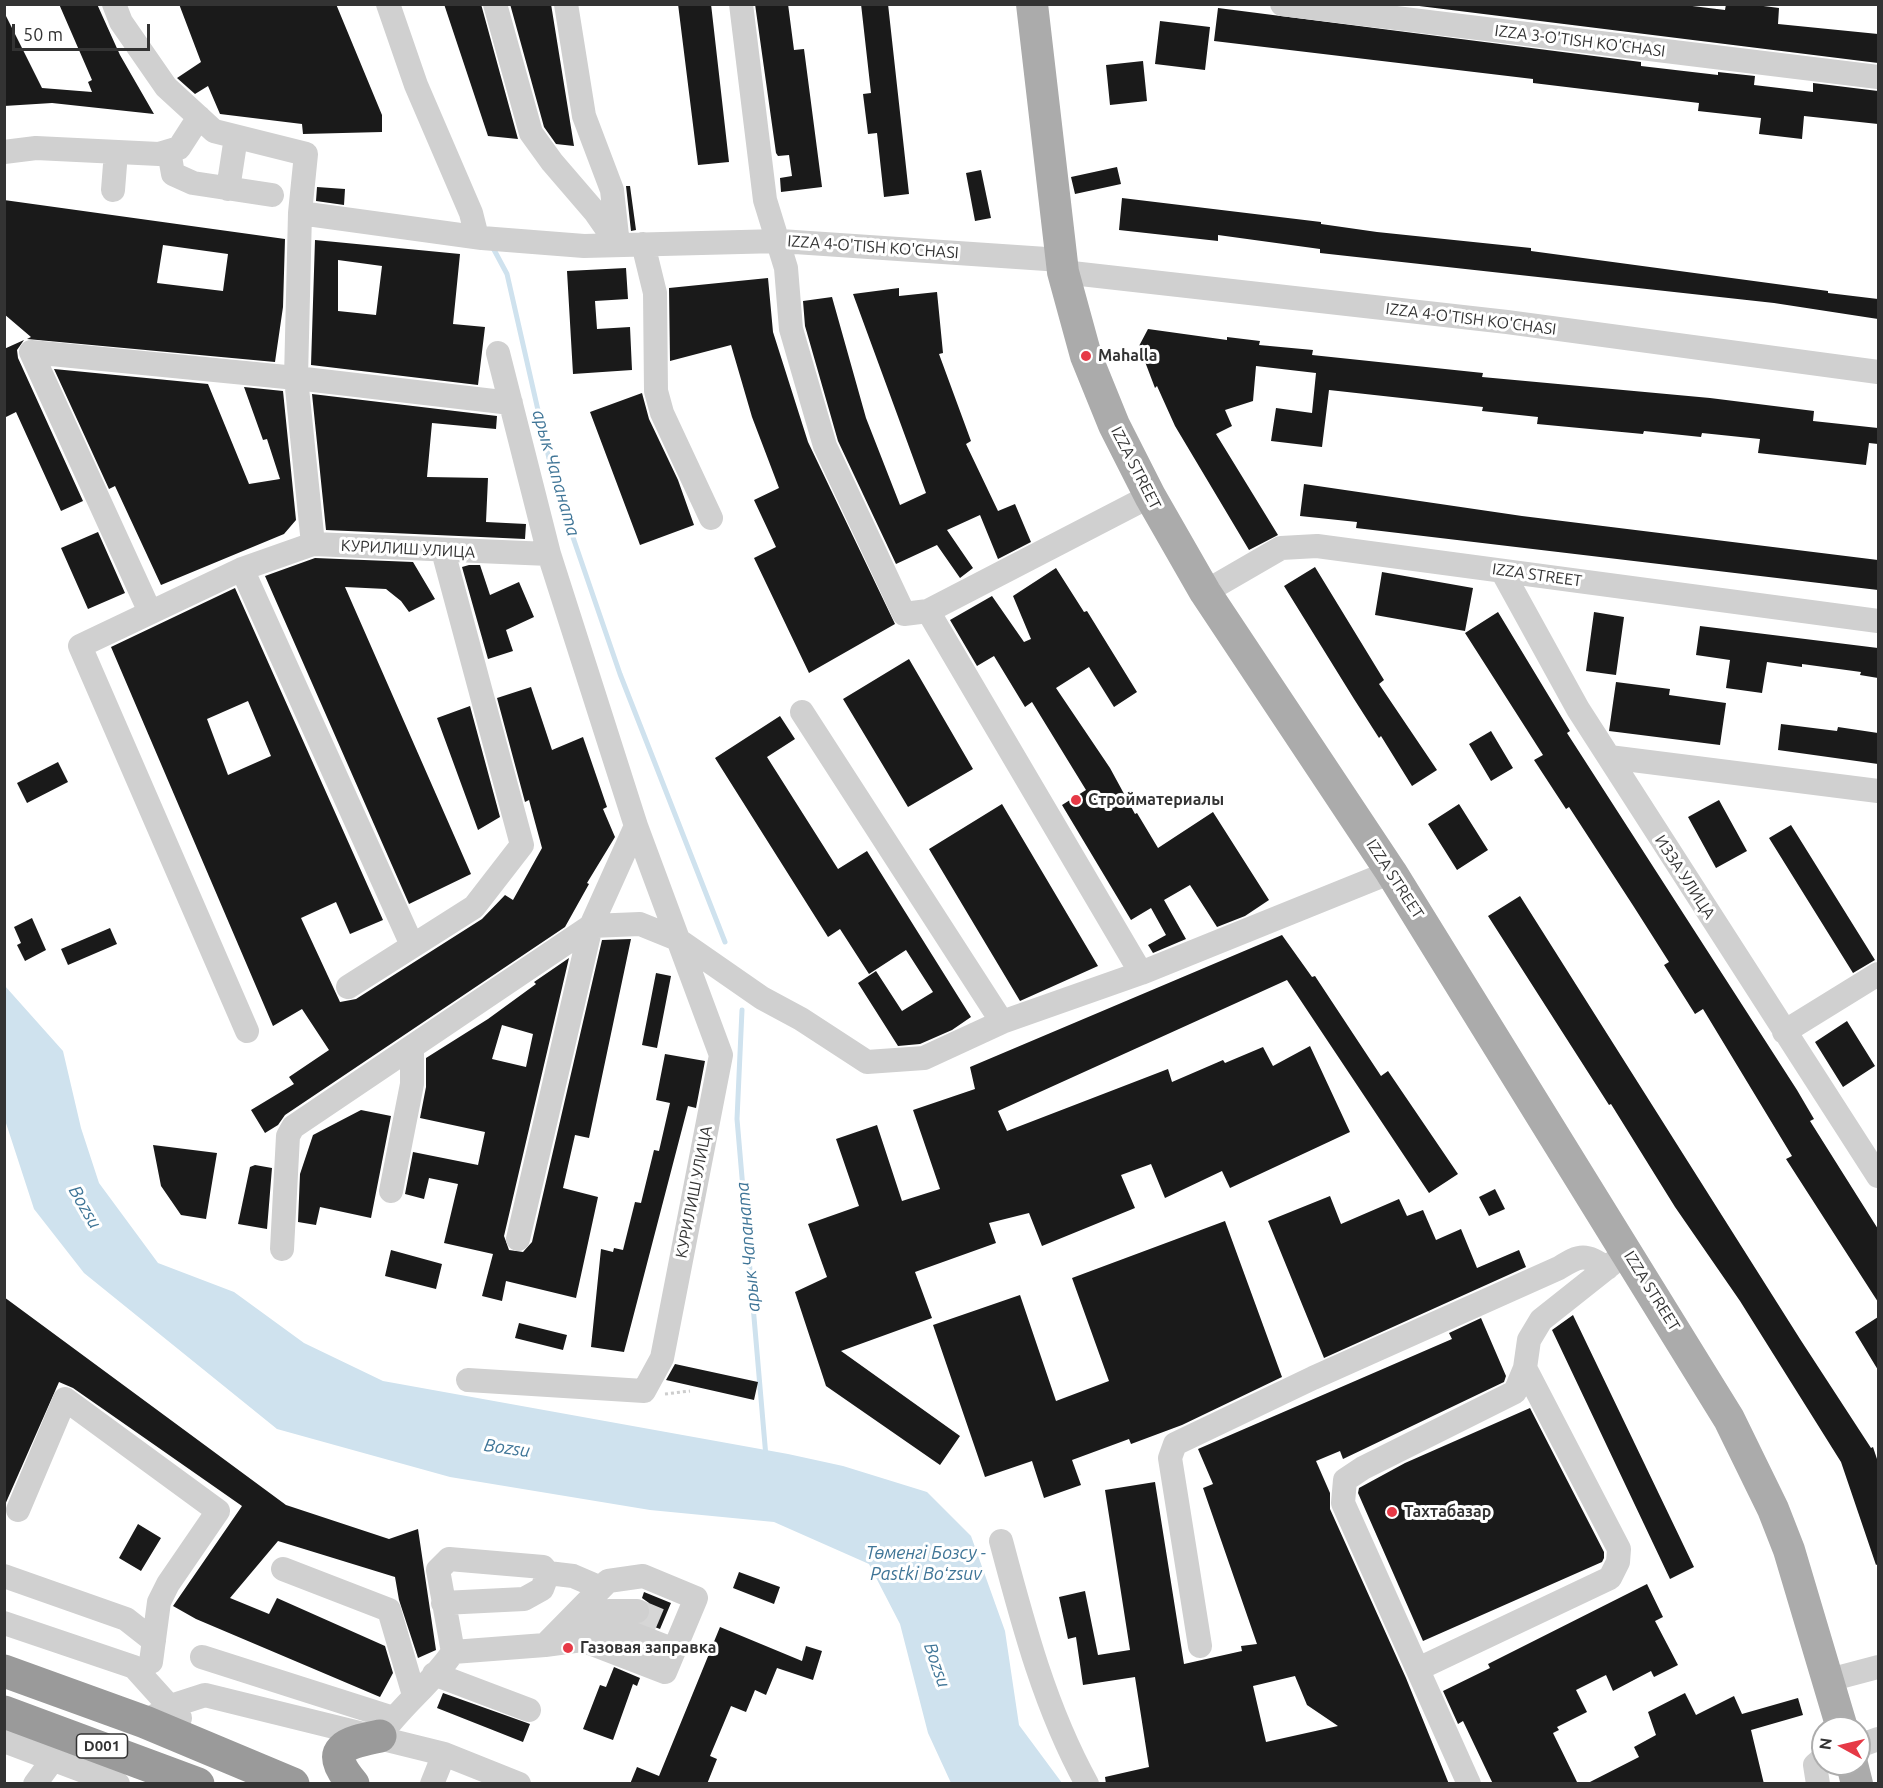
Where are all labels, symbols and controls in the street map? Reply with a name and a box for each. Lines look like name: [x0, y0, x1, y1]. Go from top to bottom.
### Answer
scale bar: [15, 12, 153, 50]
street label: IZZA 3-O'TISH KO'CHASI: [1494, 21, 1666, 61]
text: 50 m: [23, 24, 63, 44]
street label: IZZA 4-O'TISH KO'CHASI: [787, 231, 959, 263]
street label: IZZA 4-O'TISH KO'CHASI: [1385, 299, 1557, 339]
place label: Mahalla: [1098, 346, 1158, 366]
marker: Mahalla: [1079, 349, 1093, 363]
water label: арык Чапаната: [528, 407, 584, 539]
street label: IZZA STREET: [1107, 423, 1165, 513]
street label: КУРИЛИШ УЛИЦА: [340, 536, 476, 562]
street label: IZZA STREET: [1491, 559, 1583, 591]
place label: Стройматериалы: [1088, 790, 1224, 810]
marker: Стройматериалы: [1069, 793, 1083, 807]
street label: ИЗЗА УЛИЦА: [1651, 831, 1719, 923]
street label: IZZA STREET: [1362, 836, 1428, 922]
street label: КУРИЛИШ УЛИЦА: [672, 1124, 716, 1260]
water label: арык Чапаната: [732, 1181, 764, 1313]
water label: Bozsu: [64, 1182, 106, 1232]
street label: IZZA STREET: [1620, 1247, 1684, 1335]
water label: Bozsu: [483, 1434, 531, 1462]
place label: Тахтабазар: [1404, 1502, 1491, 1522]
marker: Тахтабазар: [1385, 1505, 1399, 1519]
water label: Төменгі Бозсу - Pastki Boʻzsuv: [866, 1542, 986, 1584]
place label: Газовая заправка: [580, 1638, 716, 1658]
water label: Bozsu: [919, 1640, 955, 1690]
marker: Газовая заправка: [561, 1641, 575, 1655]
north arrow: [1811, 1716, 1871, 1776]
road number: D001: [76, 1734, 128, 1758]
text: N: [1815, 1737, 1835, 1751]

